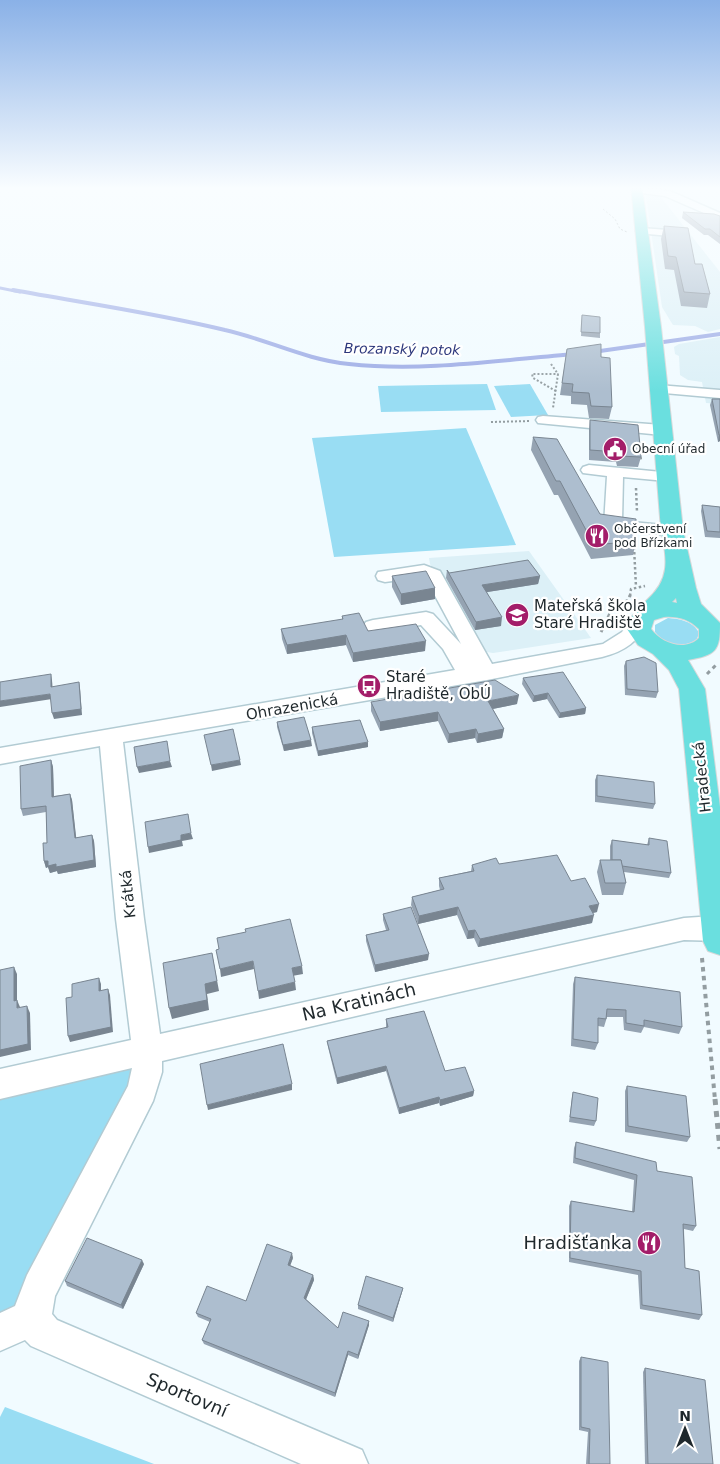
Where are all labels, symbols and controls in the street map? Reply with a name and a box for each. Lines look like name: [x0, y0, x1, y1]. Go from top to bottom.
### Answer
water label: Brozanský potok: [344, 340, 461, 358]
public building icon: Obecní úřad: [602, 436, 628, 462]
place label: Obecní úřad: [632, 442, 705, 456]
place label: Občerstvení pod Břízkami: [614, 522, 692, 550]
restaurant icon: Občerstvení pod Břízkami: [584, 523, 610, 549]
place label: Mateřská škola Staré Hradiště: [534, 597, 646, 632]
school or university icon: Mateřská škola Staré Hradiště: [504, 602, 530, 628]
place label: Staré Hradiště, ObÚ: [386, 668, 491, 703]
bus stop icon: Staré Hradiště, ObÚ: [356, 673, 382, 699]
street label: Ohrazenická: [244, 690, 340, 724]
street label: Hradecká: [689, 741, 715, 813]
street label: Krátká: [117, 869, 139, 919]
street label: Na Kratinách: [300, 978, 418, 1025]
restaurant icon: Hradišťanka: [636, 1230, 662, 1256]
place label: Hradišťanka: [524, 1232, 632, 1253]
street label: Sportovní: [143, 1368, 232, 1421]
north arrow: [660, 1404, 710, 1454]
text: N: [679, 1408, 691, 1424]

